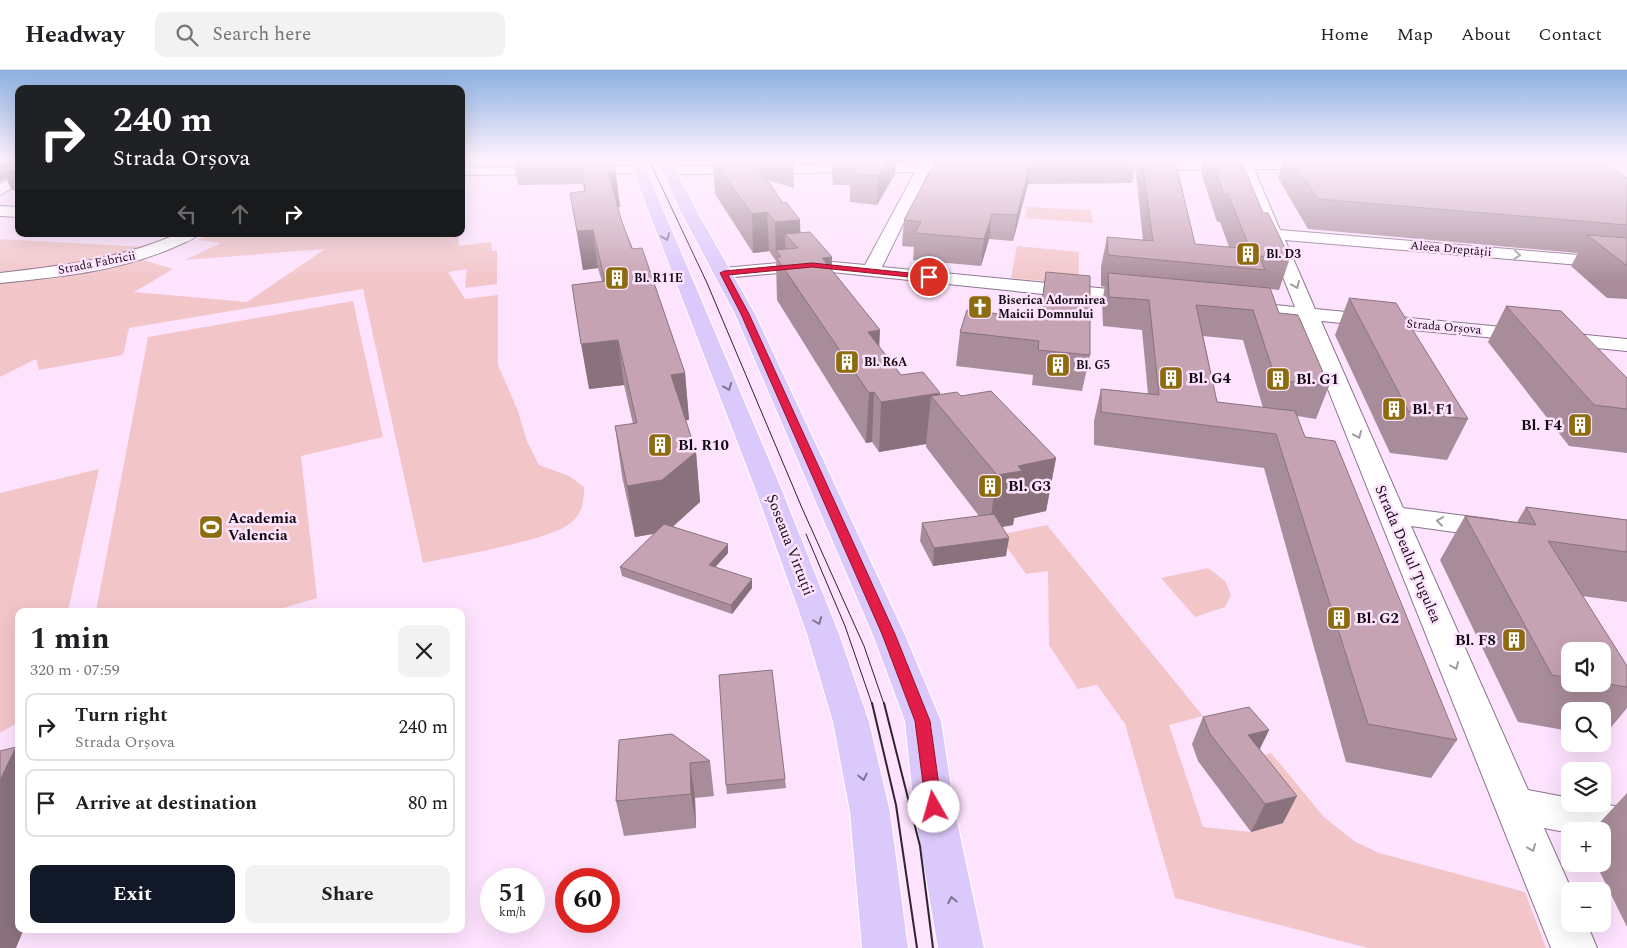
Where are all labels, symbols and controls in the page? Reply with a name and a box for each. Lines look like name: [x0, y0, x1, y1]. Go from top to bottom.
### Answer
search box: [155, 12, 505, 57]
text: Headway: [25, 17, 125, 53]
text: Search here: [213, 20, 311, 49]
icon: search: [173, 21, 201, 49]
text: Home: [1320, 21, 1369, 48]
text: Map: [1397, 21, 1433, 48]
text: About: [1461, 21, 1511, 48]
text: Contact: [1539, 21, 1602, 48]
text: 240 m: [113, 94, 212, 147]
icon: right: [30, 105, 95, 170]
text: Strada Orșova: [113, 142, 250, 175]
icon: left: [173, 200, 201, 228]
icon: ahead: [226, 200, 254, 228]
icon: right: [279, 200, 307, 228]
one-way arrow: [660, 232, 671, 241]
street label: Aleea Dreptății: [1410, 236, 1493, 262]
building icon: Bl. D3: [1235, 241, 1261, 267]
place label: Bl. D3: [1266, 245, 1301, 264]
street label: Strada Fabricii: [57, 246, 138, 280]
one-way arrow: [1513, 249, 1521, 260]
pin: [908, 256, 950, 298]
icon: arrive: [915, 263, 943, 291]
building icon: Bl. R11E: [604, 265, 630, 291]
place label: Bl. R11E: [634, 269, 683, 288]
one-way arrow: [1290, 280, 1301, 289]
place label: Biserica Adormirea Maicii Domnului: [998, 291, 1106, 324]
church icon: Biserica Adormirea Maicii Domnului: [967, 294, 993, 320]
street label: Strada Orșova: [1406, 314, 1482, 340]
building icon: Bl. R6A: [834, 349, 860, 375]
building icon: Bl. G5: [1045, 352, 1071, 378]
place label: Bl. R6A: [864, 353, 908, 372]
place label: Bl. G5: [1076, 356, 1110, 375]
building icon: Bl. G4: [1158, 365, 1184, 391]
building icon: Bl. G1: [1265, 366, 1291, 392]
place label: Bl. G4: [1188, 367, 1232, 390]
place label: Bl. G1: [1296, 368, 1339, 391]
one-way arrow: [722, 383, 732, 391]
building icon: Bl. F1: [1381, 396, 1407, 422]
place label: Bl. F1: [1412, 398, 1453, 421]
building icon: Bl. F4: [1567, 412, 1593, 438]
place label: Bl. F4: [1521, 414, 1563, 437]
one-way arrow: [1352, 430, 1363, 439]
building icon: Bl. R10: [647, 432, 673, 458]
place label: Bl. R10: [678, 434, 729, 457]
building icon: Bl. G3: [977, 473, 1003, 499]
place label: Bl. G3: [1008, 475, 1051, 498]
street label: Strada Dealul Țugulea: [1369, 481, 1448, 627]
street label: Șoseaua Virtuții: [760, 491, 820, 599]
place label: Academia Valencia: [228, 507, 297, 547]
sports icon: Academia Valencia: [198, 514, 224, 540]
one-way arrow: [1436, 517, 1444, 527]
building icon: Bl. G2: [1326, 605, 1352, 631]
place label: Bl. G2: [1356, 607, 1399, 630]
text: 1 min: [30, 616, 110, 662]
one-way arrow: [812, 616, 822, 624]
button: close: [398, 625, 450, 677]
building icon: Bl. F8: [1501, 627, 1527, 653]
place label: Bl. F8: [1455, 629, 1496, 652]
map controls: [1561, 642, 1611, 932]
button: sound: [1561, 642, 1611, 692]
text: 320 m · 07:59: [30, 658, 120, 682]
one-way arrow: [1449, 661, 1460, 670]
text: Turn right: [75, 701, 168, 730]
button: search: [1561, 702, 1611, 752]
icon: right: [32, 713, 60, 741]
text: 240 m: [398, 713, 448, 742]
text: Strada Orșova: [75, 730, 175, 754]
button: layers: [1561, 762, 1611, 812]
one-way arrow: [857, 772, 867, 781]
position arrow: [907, 780, 959, 832]
icon: arrive: [32, 789, 60, 817]
text: Arrive at destination: [75, 789, 257, 818]
text: 80 m: [408, 789, 448, 818]
button: +: [1561, 822, 1611, 872]
one-way arrow: [1525, 843, 1536, 852]
button: Exit: [30, 865, 235, 923]
button: Share: [245, 865, 450, 923]
speed limit sign: 60: [555, 868, 620, 933]
text: 51: [498, 875, 527, 913]
button: −: [1561, 882, 1611, 932]
one-way arrow: [947, 896, 958, 904]
text: km/h: [499, 903, 526, 922]

